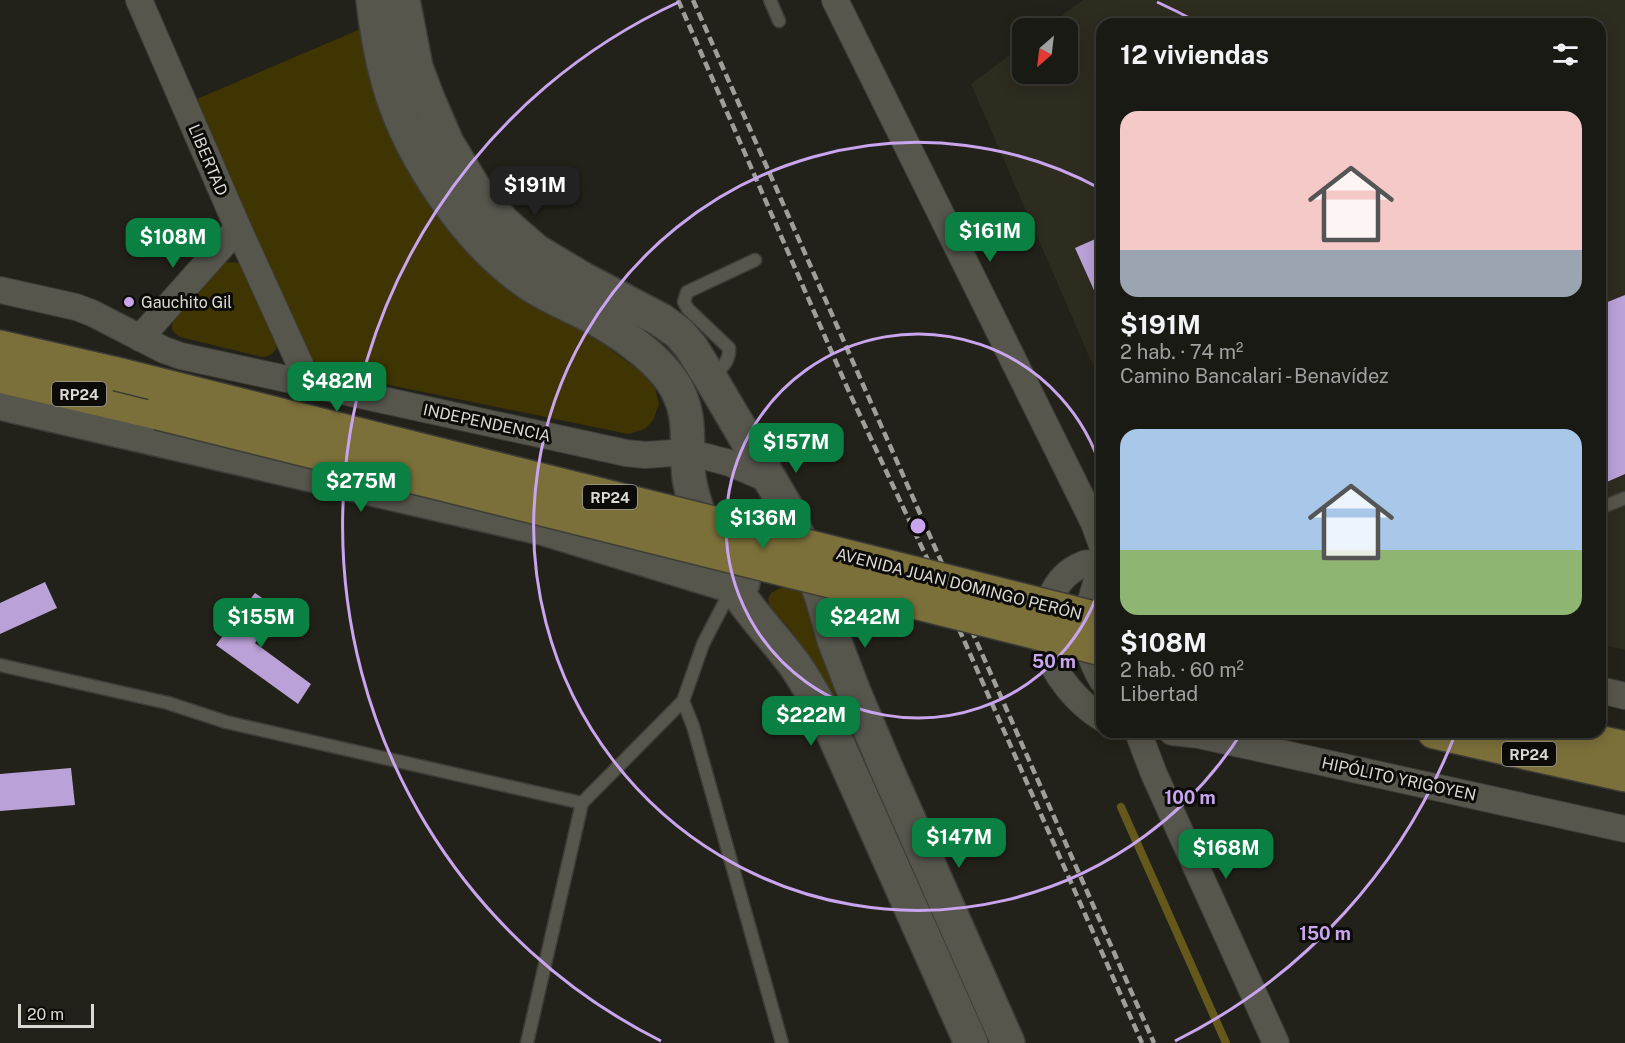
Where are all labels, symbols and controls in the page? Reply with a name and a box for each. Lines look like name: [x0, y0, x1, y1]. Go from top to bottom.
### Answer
north arrow: [1012, 18, 1078, 84]
map controls: [1012, 18, 1078, 84]
icon: filters: [1549, 38, 1582, 71]
text: 12 viviendas: [1120, 39, 1269, 70]
street label: LIBERTAD: [184, 121, 232, 199]
icon: home: [1297, 150, 1405, 258]
pin: $191M: [493, 166, 577, 217]
text: $191M: [504, 173, 566, 197]
pin: $161M: [948, 212, 1032, 263]
pin: $108M: [131, 218, 215, 269]
text: $161M: [959, 219, 1021, 243]
text: $108M: [140, 225, 206, 249]
place label: Gauchito Gil: [141, 293, 232, 312]
marker: Gauchito Gil: [122, 295, 136, 309]
text: $191M: [1120, 309, 1201, 340]
text: 2 hab. · 74 m²: [1120, 340, 1243, 364]
pin: $482M: [295, 362, 379, 413]
text: Camino Bancalari - Benavídez: [1120, 364, 1389, 388]
text: $482M: [301, 369, 373, 393]
road number: RP24: [52, 382, 106, 406]
street label: INDEPENDENCIA: [421, 400, 553, 446]
pin: $157M: [754, 423, 838, 474]
text: $157M: [763, 430, 829, 454]
pin: $275M: [319, 462, 403, 513]
icon: home: [1297, 468, 1405, 576]
text: $275M: [326, 469, 396, 493]
road number: RP24: [583, 485, 637, 509]
pin: $136M: [721, 499, 805, 550]
text: $136M: [730, 506, 796, 530]
centre of rings: [908, 516, 928, 536]
street label: AVENIDA JUAN DOMINGO PERÓN: [834, 543, 1084, 624]
pin: $155M: [219, 598, 303, 649]
pin: $242M: [823, 598, 907, 649]
text: $155M: [227, 605, 295, 629]
text: $242M: [830, 605, 900, 629]
text: $108M: [1120, 627, 1207, 658]
text: 50 m: [1032, 651, 1076, 672]
text: 2 hab. · 60 m²: [1120, 658, 1244, 682]
text: Libertad: [1120, 682, 1198, 706]
pin: $222M: [769, 696, 853, 747]
text: $222M: [776, 703, 846, 727]
road number: RP24: [1502, 742, 1556, 766]
street label: HIPÓLITO YRIGOYEN: [1320, 752, 1478, 805]
text: 100 m: [1164, 787, 1216, 808]
pin: $147M: [917, 818, 1001, 869]
text: $147M: [926, 825, 992, 849]
pin: $168M: [1184, 829, 1268, 880]
text: $168M: [1192, 836, 1260, 860]
text: 150 m: [1299, 923, 1351, 944]
scale bar: [18, 1001, 94, 1028]
text: 20 m: [27, 1005, 64, 1024]

